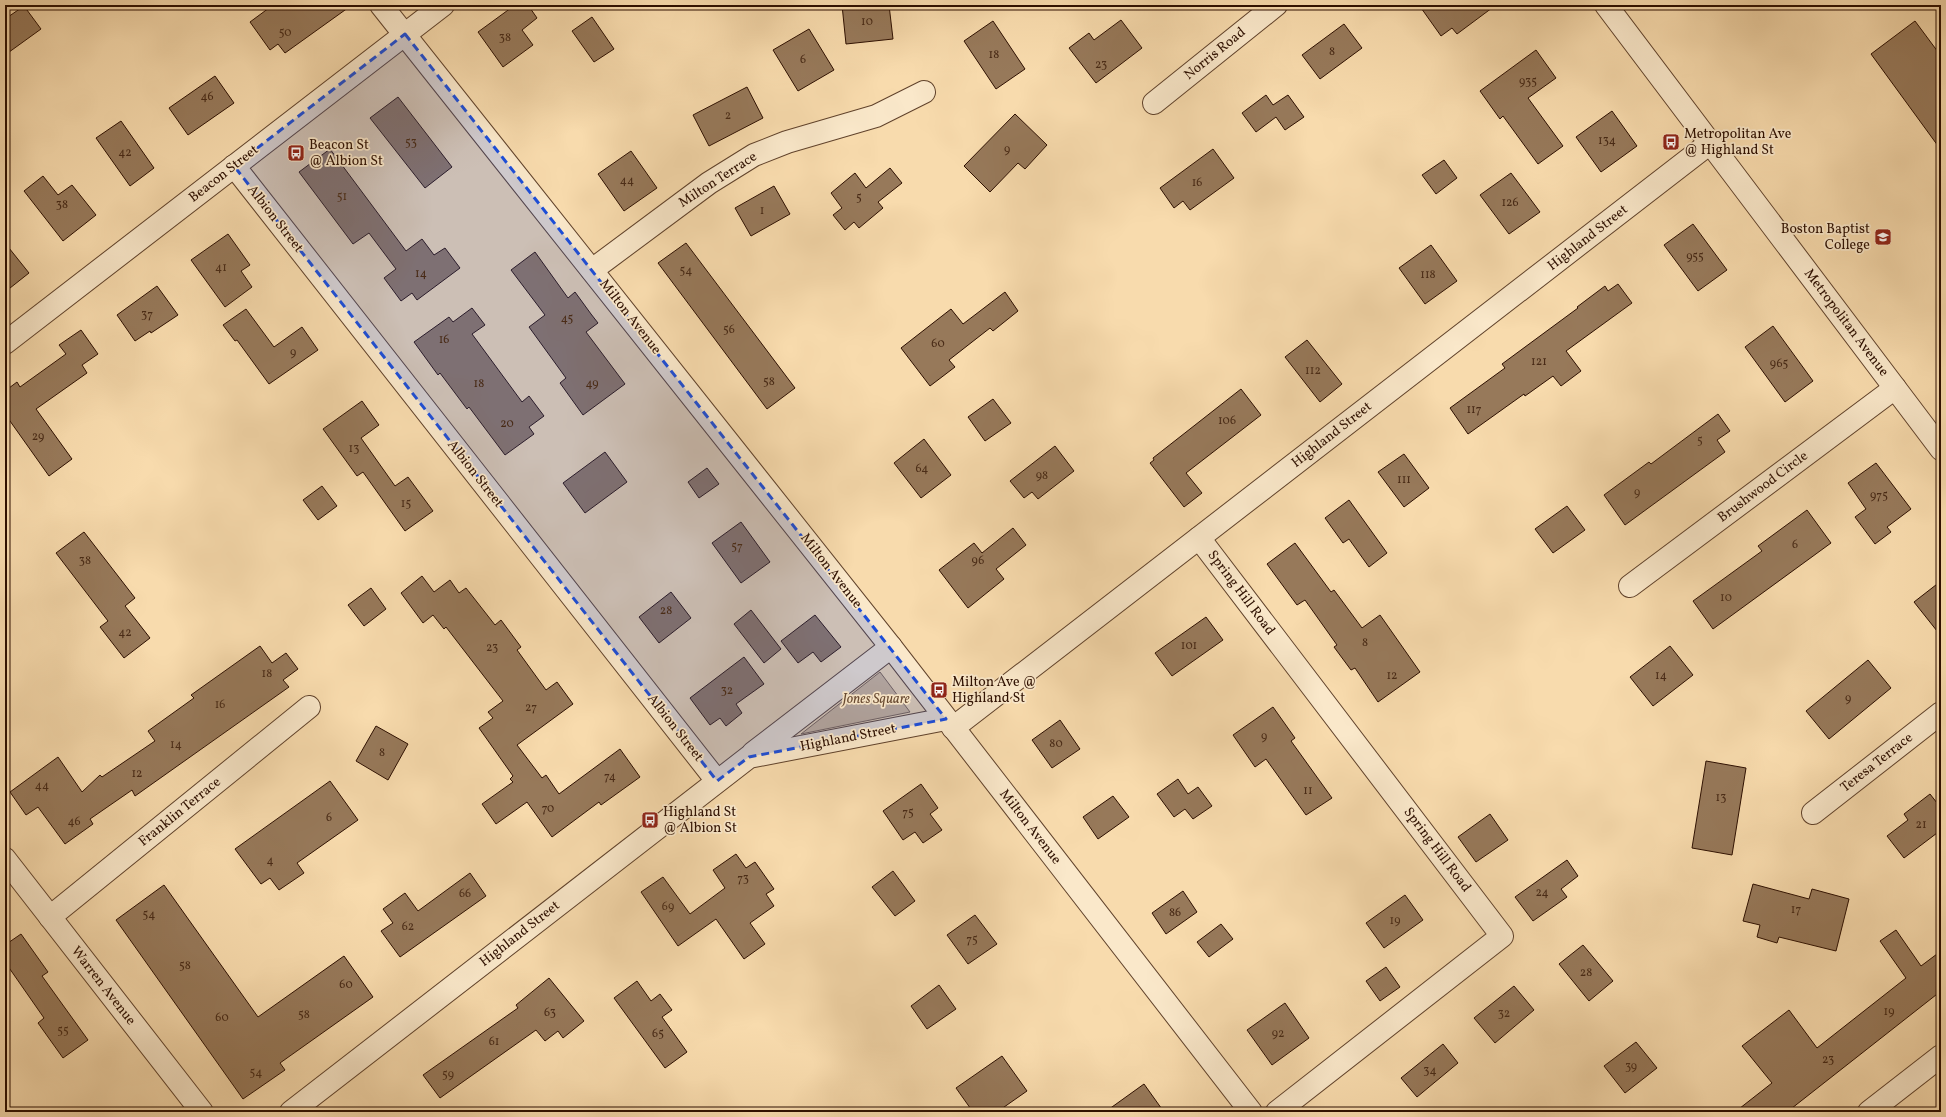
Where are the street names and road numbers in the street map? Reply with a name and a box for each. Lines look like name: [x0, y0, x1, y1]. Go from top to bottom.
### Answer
street label: Norris Road: [1180, 23, 1250, 85]
street label: Beacon Street: [185, 141, 263, 207]
street label: Milton Terrace: [675, 147, 761, 212]
street label: Albion Street: [243, 181, 308, 257]
street label: Highland Street: [1544, 201, 1632, 275]
street label: Metropolitan Avenue: [1799, 265, 1893, 381]
street label: Milton Avenue: [595, 275, 666, 359]
street label: Highland Street: [1288, 398, 1376, 472]
street label: Albion Street: [443, 436, 508, 512]
street label: Brushwood Circle: [1714, 447, 1812, 527]
street label: Milton Avenue: [796, 529, 867, 613]
street label: Spring Hill Road: [1203, 547, 1279, 639]
street label: Albion Street: [643, 690, 708, 766]
street label: Highland Street: [798, 719, 898, 757]
street label: Teresa Terrace: [1837, 728, 1917, 797]
street label: Franklin Terrace: [135, 773, 225, 851]
street label: Milton Avenue: [995, 785, 1066, 869]
street label: Spring Hill Road: [1399, 804, 1475, 896]
street label: Highland Street: [476, 897, 564, 971]
street label: Warren Avenue: [66, 943, 140, 1030]

